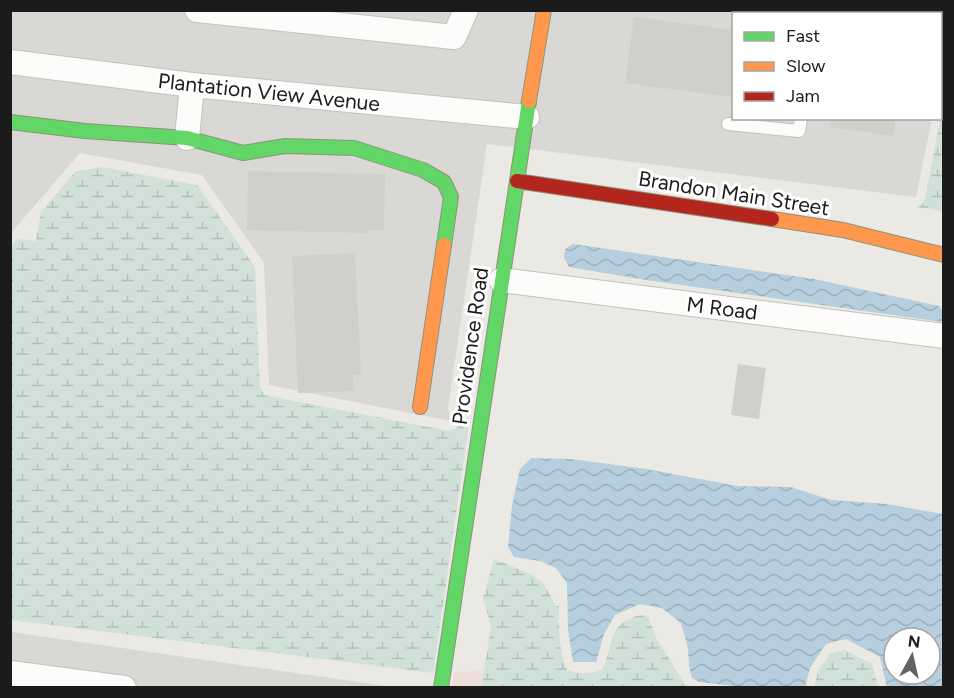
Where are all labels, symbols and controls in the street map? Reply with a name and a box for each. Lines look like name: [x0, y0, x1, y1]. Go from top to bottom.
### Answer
legend: [732, 12, 942, 120]
text: Fast: [786, 25, 820, 47]
text: Slow: [786, 55, 825, 77]
street label: Plantation View Avenue: [157, 68, 381, 116]
text: Jam: [786, 85, 820, 107]
street label: Brandon Main Street: [637, 166, 831, 220]
street label: Providence Road: [447, 266, 493, 426]
street label: M Road: [685, 291, 759, 325]
north arrow: [882, 626, 942, 686]
text: N: [907, 631, 921, 652]

